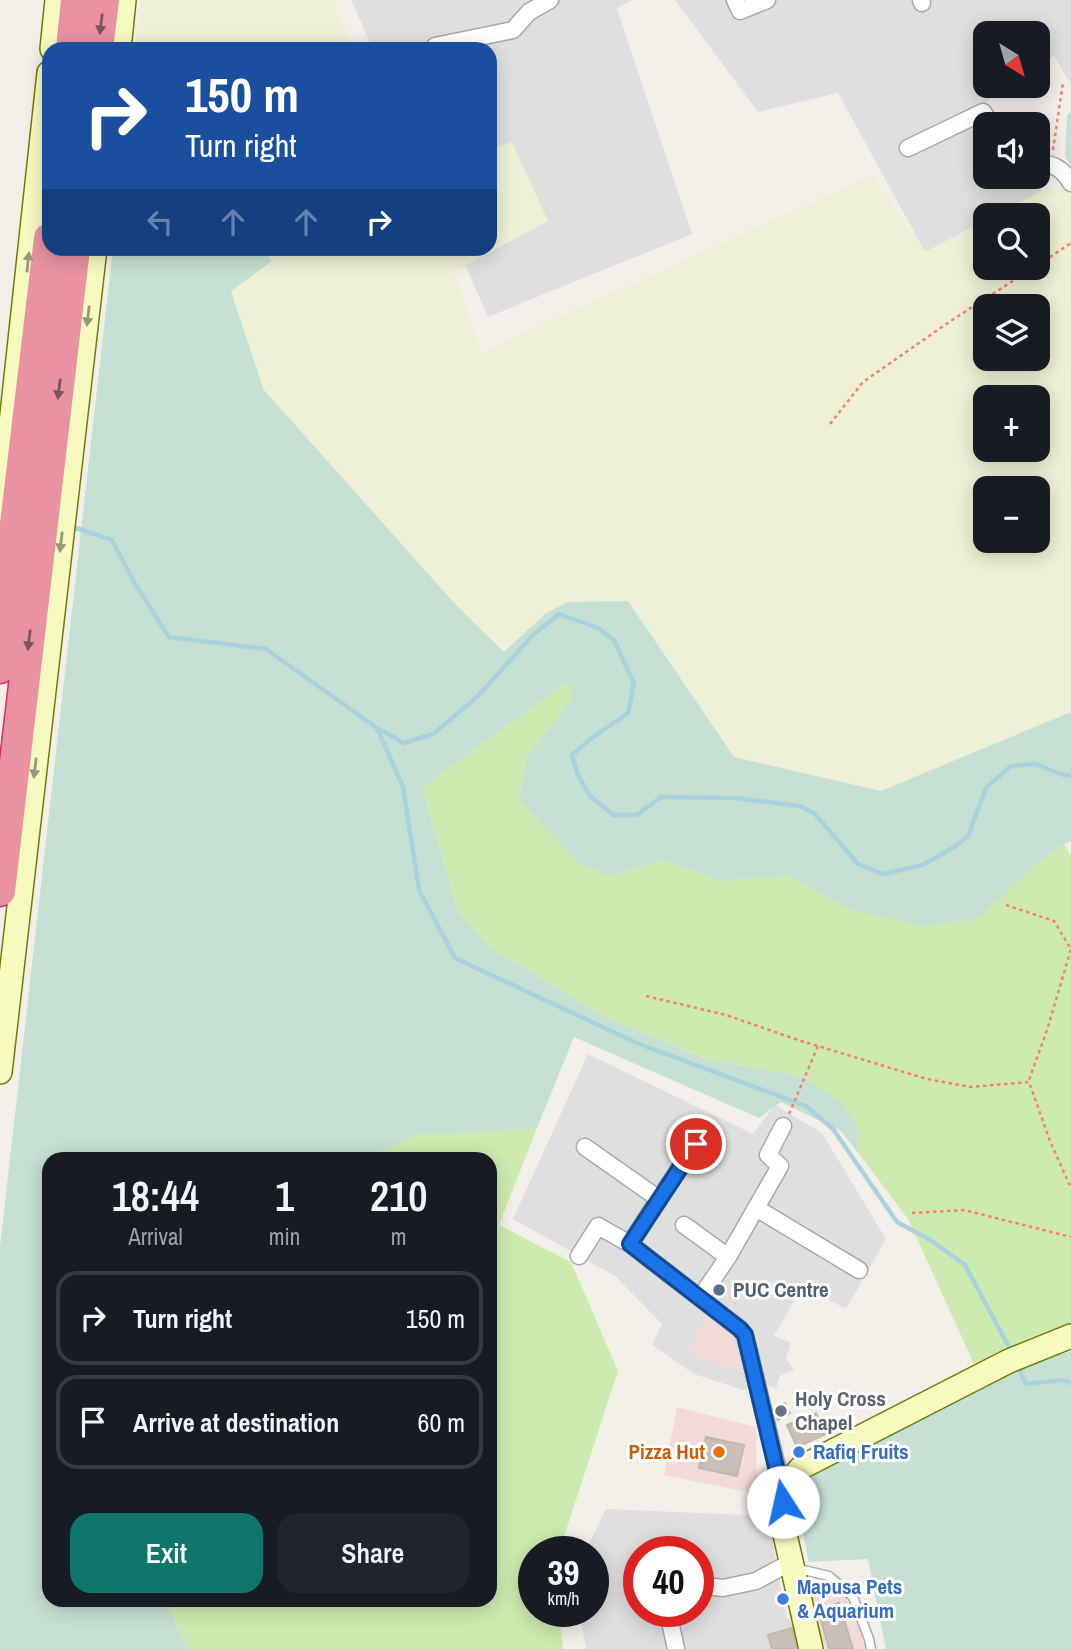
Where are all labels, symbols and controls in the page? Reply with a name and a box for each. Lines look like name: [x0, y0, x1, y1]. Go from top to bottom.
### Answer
one-way arrow: [95, 14, 106, 36]
north arrow: [973, 21, 1050, 98]
map controls: [973, 21, 1050, 553]
text: 150 m: [185, 61, 299, 127]
icon: right: [70, 70, 161, 161]
button: sound: [973, 112, 1050, 189]
text: Turn right: [185, 124, 297, 167]
icon: left: [141, 203, 179, 241]
icon: ahead: [214, 203, 252, 241]
icon: ahead: [287, 203, 325, 241]
icon: right: [360, 203, 398, 241]
button: search: [973, 203, 1050, 280]
one-way arrow: [23, 251, 34, 273]
button: layers: [973, 294, 1050, 371]
one-way arrow: [82, 305, 93, 327]
one-way arrow: [53, 378, 64, 400]
button: +: [973, 385, 1050, 462]
button: −: [973, 476, 1050, 553]
one-way arrow: [56, 531, 67, 553]
one-way arrow: [24, 629, 35, 651]
one-way arrow: [30, 757, 41, 779]
pin: [666, 1114, 726, 1174]
icon: arrive: [677, 1125, 715, 1163]
text: 18:44: [112, 1168, 199, 1224]
text: 1: [275, 1168, 294, 1224]
text: 210: [370, 1168, 427, 1224]
text: Arrival: [128, 1221, 183, 1252]
text: min: [269, 1221, 300, 1252]
text: m: [391, 1221, 406, 1252]
place label: PUC Centre: [733, 1275, 829, 1304]
marker: PUC Centre: [711, 1282, 727, 1298]
icon: right: [74, 1299, 112, 1337]
text: Turn right: [133, 1301, 232, 1336]
text: 150 m: [406, 1301, 465, 1336]
place label: Holy Cross Chapel: [795, 1384, 886, 1437]
icon: arrive: [74, 1403, 112, 1441]
marker: Holy Cross Chapel: [773, 1403, 789, 1419]
text: Arrive at destination: [133, 1405, 339, 1440]
text: 60 m: [418, 1405, 465, 1440]
place label: Pizza Hut: [628, 1437, 705, 1466]
place label: Rafiq Fruits: [813, 1437, 909, 1466]
marker: Pizza Hut: [711, 1444, 727, 1460]
marker: Rafiq Fruits: [791, 1444, 807, 1460]
position arrow: [746, 1465, 820, 1539]
button: Exit: [70, 1513, 263, 1593]
button: Share: [277, 1513, 469, 1593]
speed limit sign: 40: [623, 1536, 714, 1627]
text: 39: [548, 1549, 579, 1596]
place label: Mapusa Pets & Aquarium: [797, 1572, 902, 1625]
text: km/h: [548, 1586, 580, 1611]
marker: Mapusa Pets & Aquarium: [775, 1591, 791, 1607]

